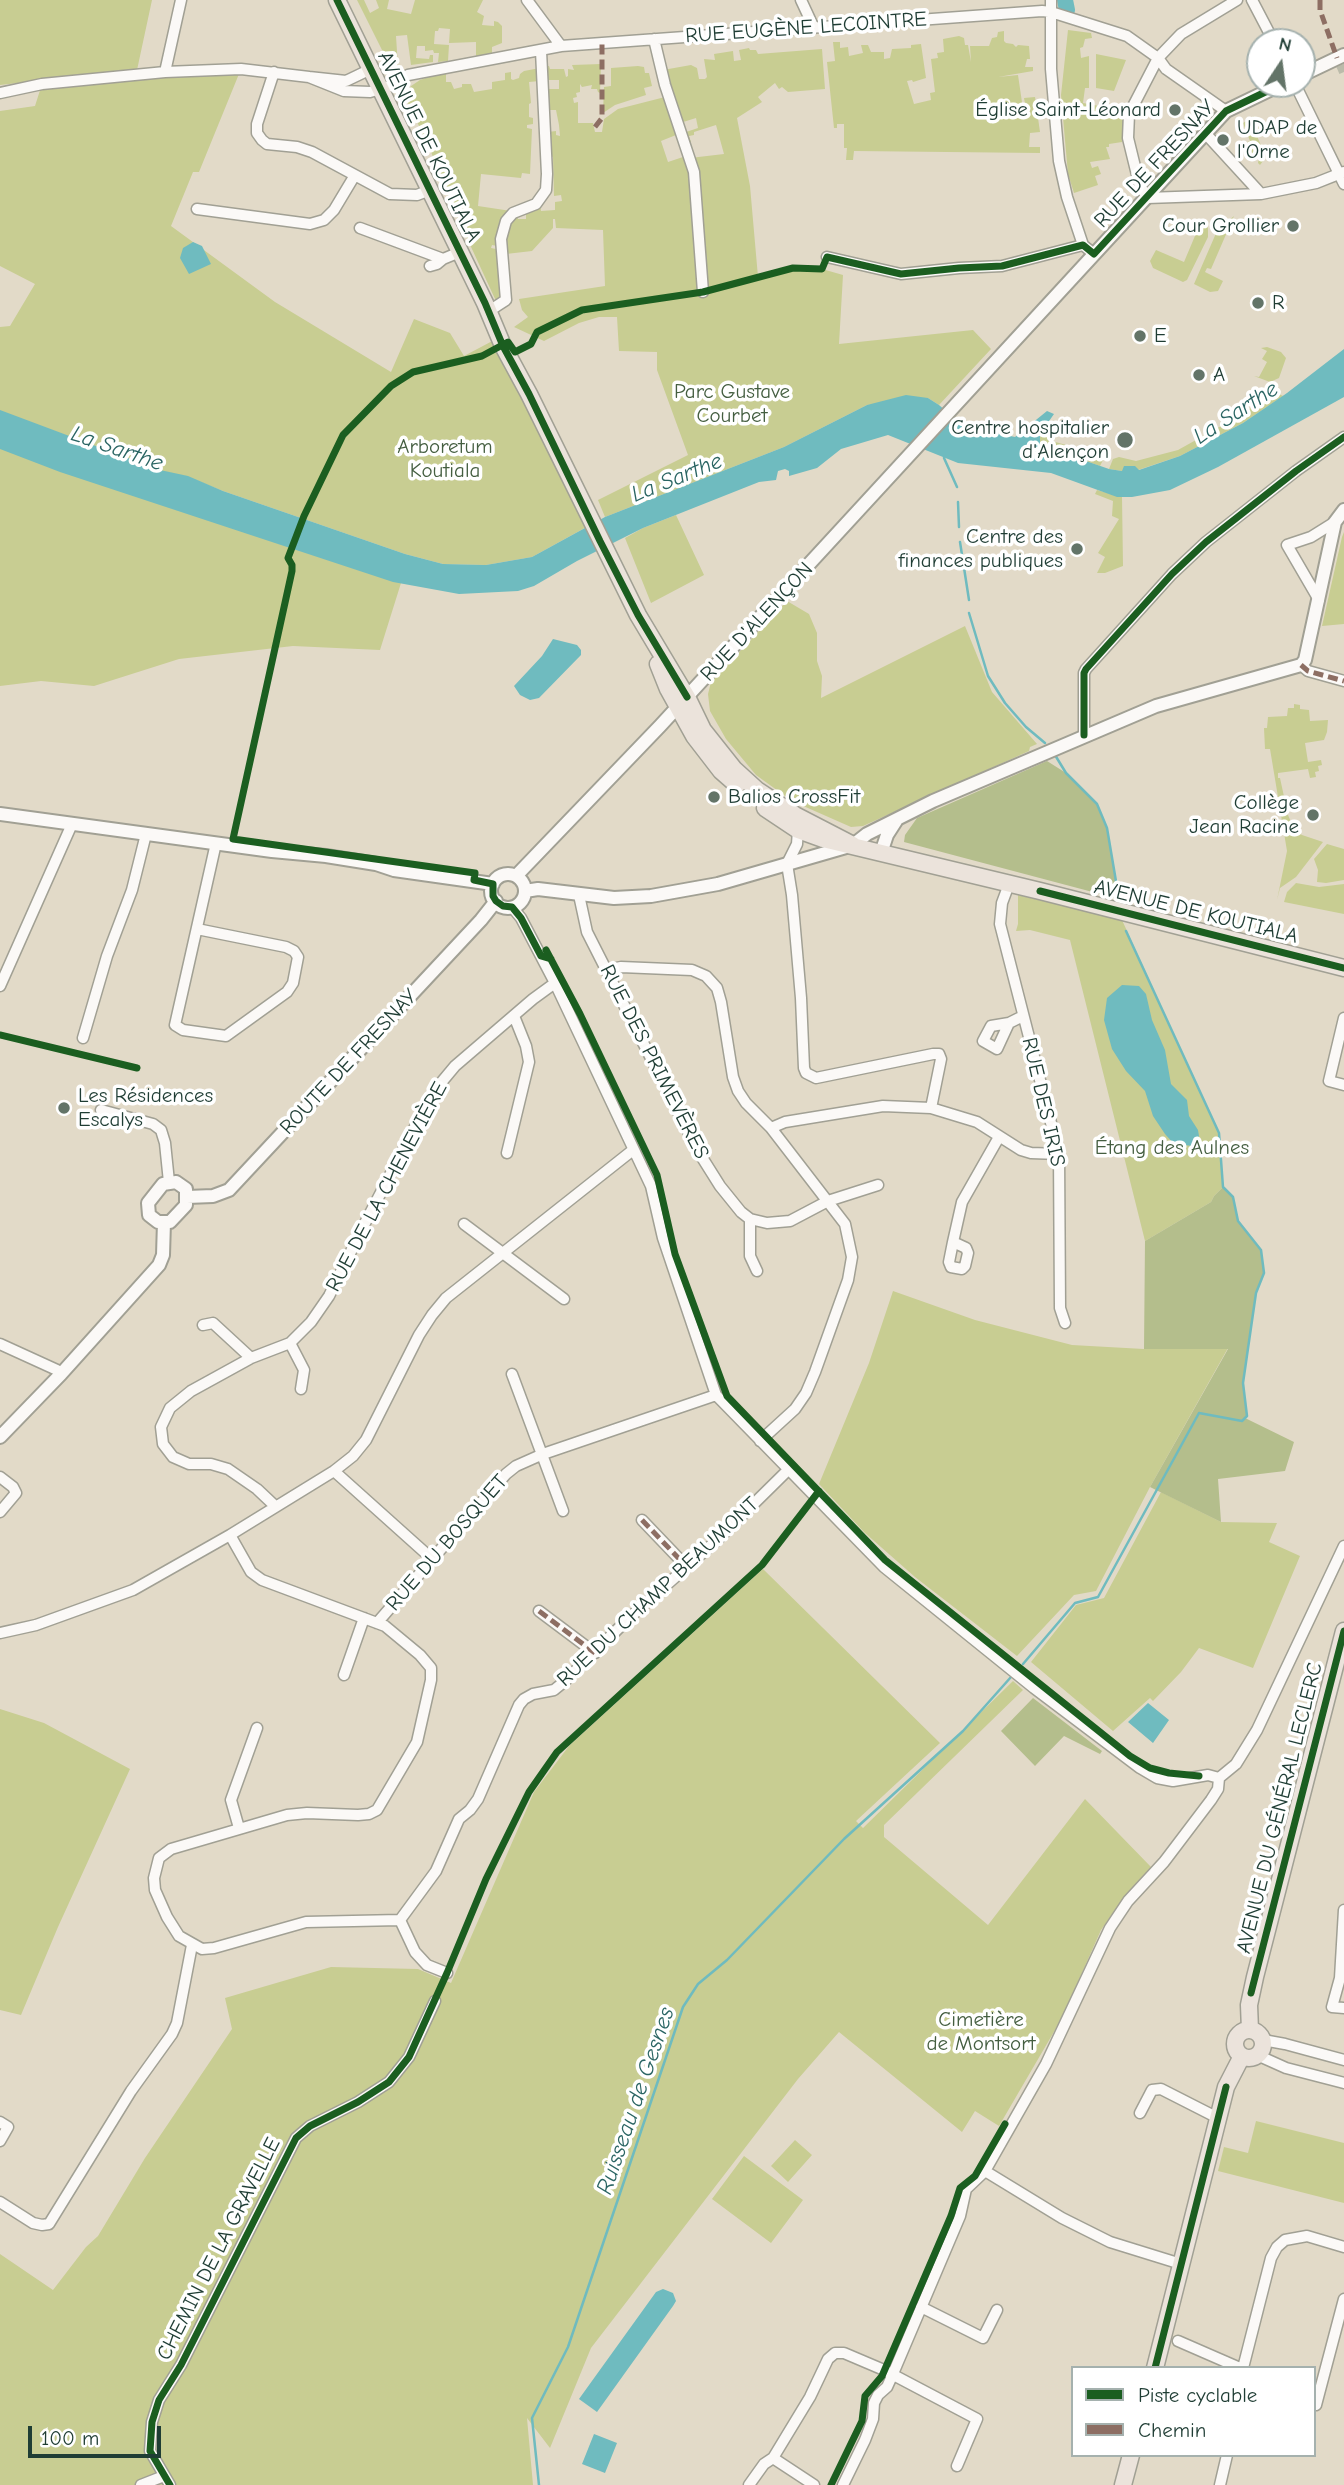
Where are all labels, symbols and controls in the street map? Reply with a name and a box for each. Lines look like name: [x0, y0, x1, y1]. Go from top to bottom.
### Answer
street label: RUE EUGÈNE LECOINTRE: [684, 7, 928, 49]
north arrow: [1246, 28, 1316, 98]
text: N: [1277, 32, 1294, 57]
street label: AVENUE DE KOUTIALA: [372, 47, 486, 247]
street label: RUE DE FRESNAY: [1089, 95, 1221, 233]
place label: Église Saint-Léonard: [975, 97, 1161, 123]
marker: Église Saint-Léonard: [1167, 102, 1183, 118]
place label: UDAP de l'Orne: [1237, 115, 1317, 165]
marker: UDAP de l'Orne: [1215, 132, 1231, 148]
place label: Cour Grollier: [1162, 213, 1279, 239]
marker: Cour Grollier: [1285, 218, 1301, 234]
place label: R: [1272, 290, 1285, 316]
marker: R: [1250, 295, 1266, 311]
place label: E: [1154, 323, 1167, 349]
marker: E: [1132, 328, 1148, 344]
place label: A: [1213, 362, 1225, 388]
marker: A: [1191, 367, 1207, 383]
water label: La Sarthe: [1188, 375, 1284, 451]
park label: Parc Gustave Courbet: [674, 379, 790, 429]
place label: Centre hospitalier d'Alençon: [951, 415, 1109, 465]
water label: La Sarthe: [67, 420, 167, 478]
marker: Centre hospitalier d'Alençon: [1115, 430, 1135, 450]
park label: Arboretum Koutiala: [397, 434, 493, 484]
water label: La Sarthe: [628, 447, 726, 509]
place label: Centre des finances publiques: [899, 524, 1063, 574]
marker: Centre des finances publiques: [1069, 541, 1085, 557]
street label: RUE D'ALENÇON: [695, 557, 819, 687]
place label: Balios CrossFit: [728, 784, 860, 810]
marker: Balios CrossFit: [706, 789, 722, 805]
place label: Collège Jean Racine: [1189, 790, 1299, 840]
marker: Collège Jean Racine: [1305, 807, 1321, 823]
street label: AVENUE DE KOUTIALA: [1091, 874, 1301, 950]
street label: RUE DES PRIMEVÈRES: [594, 961, 714, 1163]
street label: ROUTE DE FRESNAY: [275, 984, 423, 1140]
street label: RUE DES IRIS: [1016, 1035, 1070, 1169]
street label: RUE DE LA CHENEVIÈRE: [321, 1078, 453, 1296]
place label: Les Résidences Escalys: [78, 1083, 213, 1133]
marker: Les Résidences Escalys: [56, 1100, 72, 1116]
park label: Étang des Aulnes: [1095, 1135, 1249, 1161]
street label: RUE DU BOSQUET: [381, 1470, 513, 1616]
street label: RUE DU CHAMP BEAUMONT: [552, 1492, 764, 1692]
street label: AVENUE DU GÉNÉRAL LECLERC: [1232, 1660, 1328, 1956]
water label: Ruisseau de Gesnes: [591, 2004, 681, 2198]
park label: Cimetière de Montsort: [926, 2007, 1036, 2057]
street label: CHEMIN DE LA GRAVELLE: [152, 2133, 286, 2365]
legend: [1071, 2366, 1316, 2457]
text: Piste cyclable: [1138, 2383, 1257, 2407]
scale bar: [32, 2412, 164, 2456]
text: Chemin: [1138, 2418, 1206, 2442]
text: 100 m: [41, 2426, 99, 2450]

